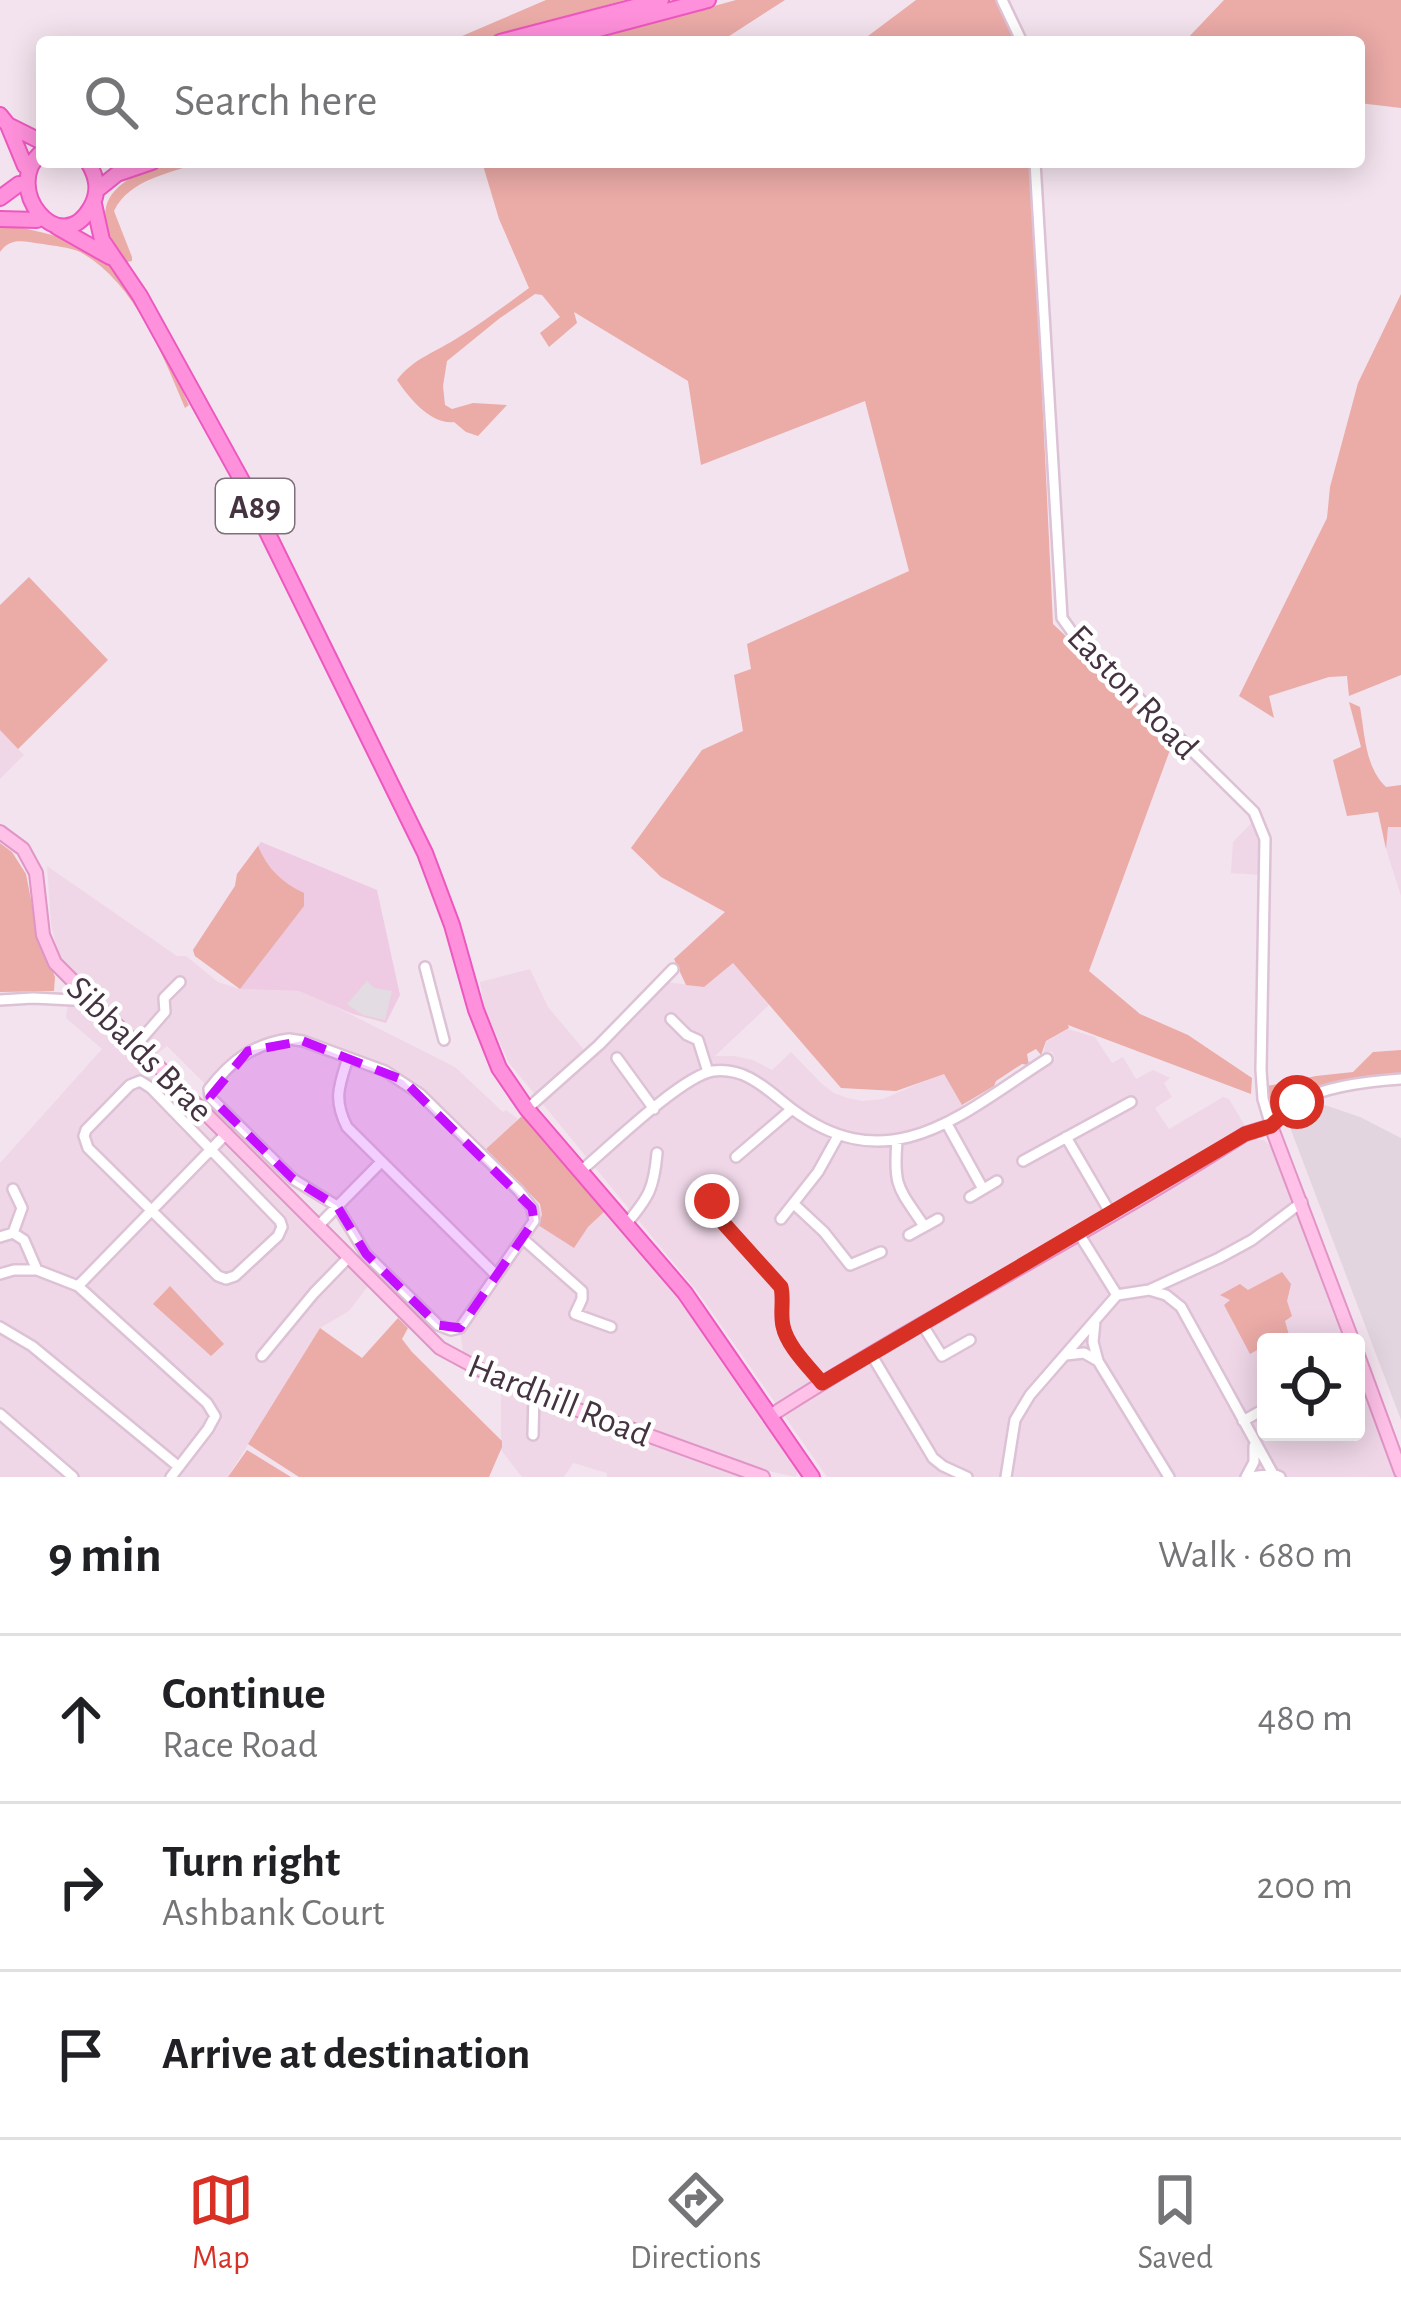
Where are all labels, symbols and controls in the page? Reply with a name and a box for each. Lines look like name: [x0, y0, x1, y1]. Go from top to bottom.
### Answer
search box: [36, 36, 1365, 168]
icon: search: [78, 69, 144, 135]
text: Search here: [174, 79, 377, 124]
road number: A89: [216, 479, 294, 533]
street label: Easton Road: [1060, 618, 1205, 766]
street label: Sibbalds Brae: [60, 970, 219, 1129]
route start: [1270, 1075, 1324, 1129]
route end: [685, 1174, 739, 1228]
map controls: [1257, 1333, 1365, 1441]
button: locate: [1257, 1333, 1365, 1441]
street label: Hardhill Road: [463, 1348, 656, 1454]
text: 9 min: [48, 1530, 162, 1581]
text: Walk · 680 m: [1158, 1536, 1353, 1575]
text: Continue: [162, 1672, 326, 1717]
icon: ahead: [48, 1686, 114, 1752]
text: 480 m: [1258, 1699, 1353, 1738]
text: Race Road: [162, 1726, 318, 1765]
text: Turn right: [162, 1840, 340, 1885]
icon: right: [48, 1854, 114, 1920]
text: 200 m: [1256, 1867, 1353, 1906]
text: Ashbank Court: [162, 1894, 384, 1933]
icon: arrive: [48, 2022, 114, 2088]
text: Arrive at destination: [162, 2032, 530, 2077]
tab: Map: [188, 2167, 254, 2279]
tab: Directions: [630, 2167, 761, 2279]
tab: Saved: [1137, 2167, 1213, 2279]

